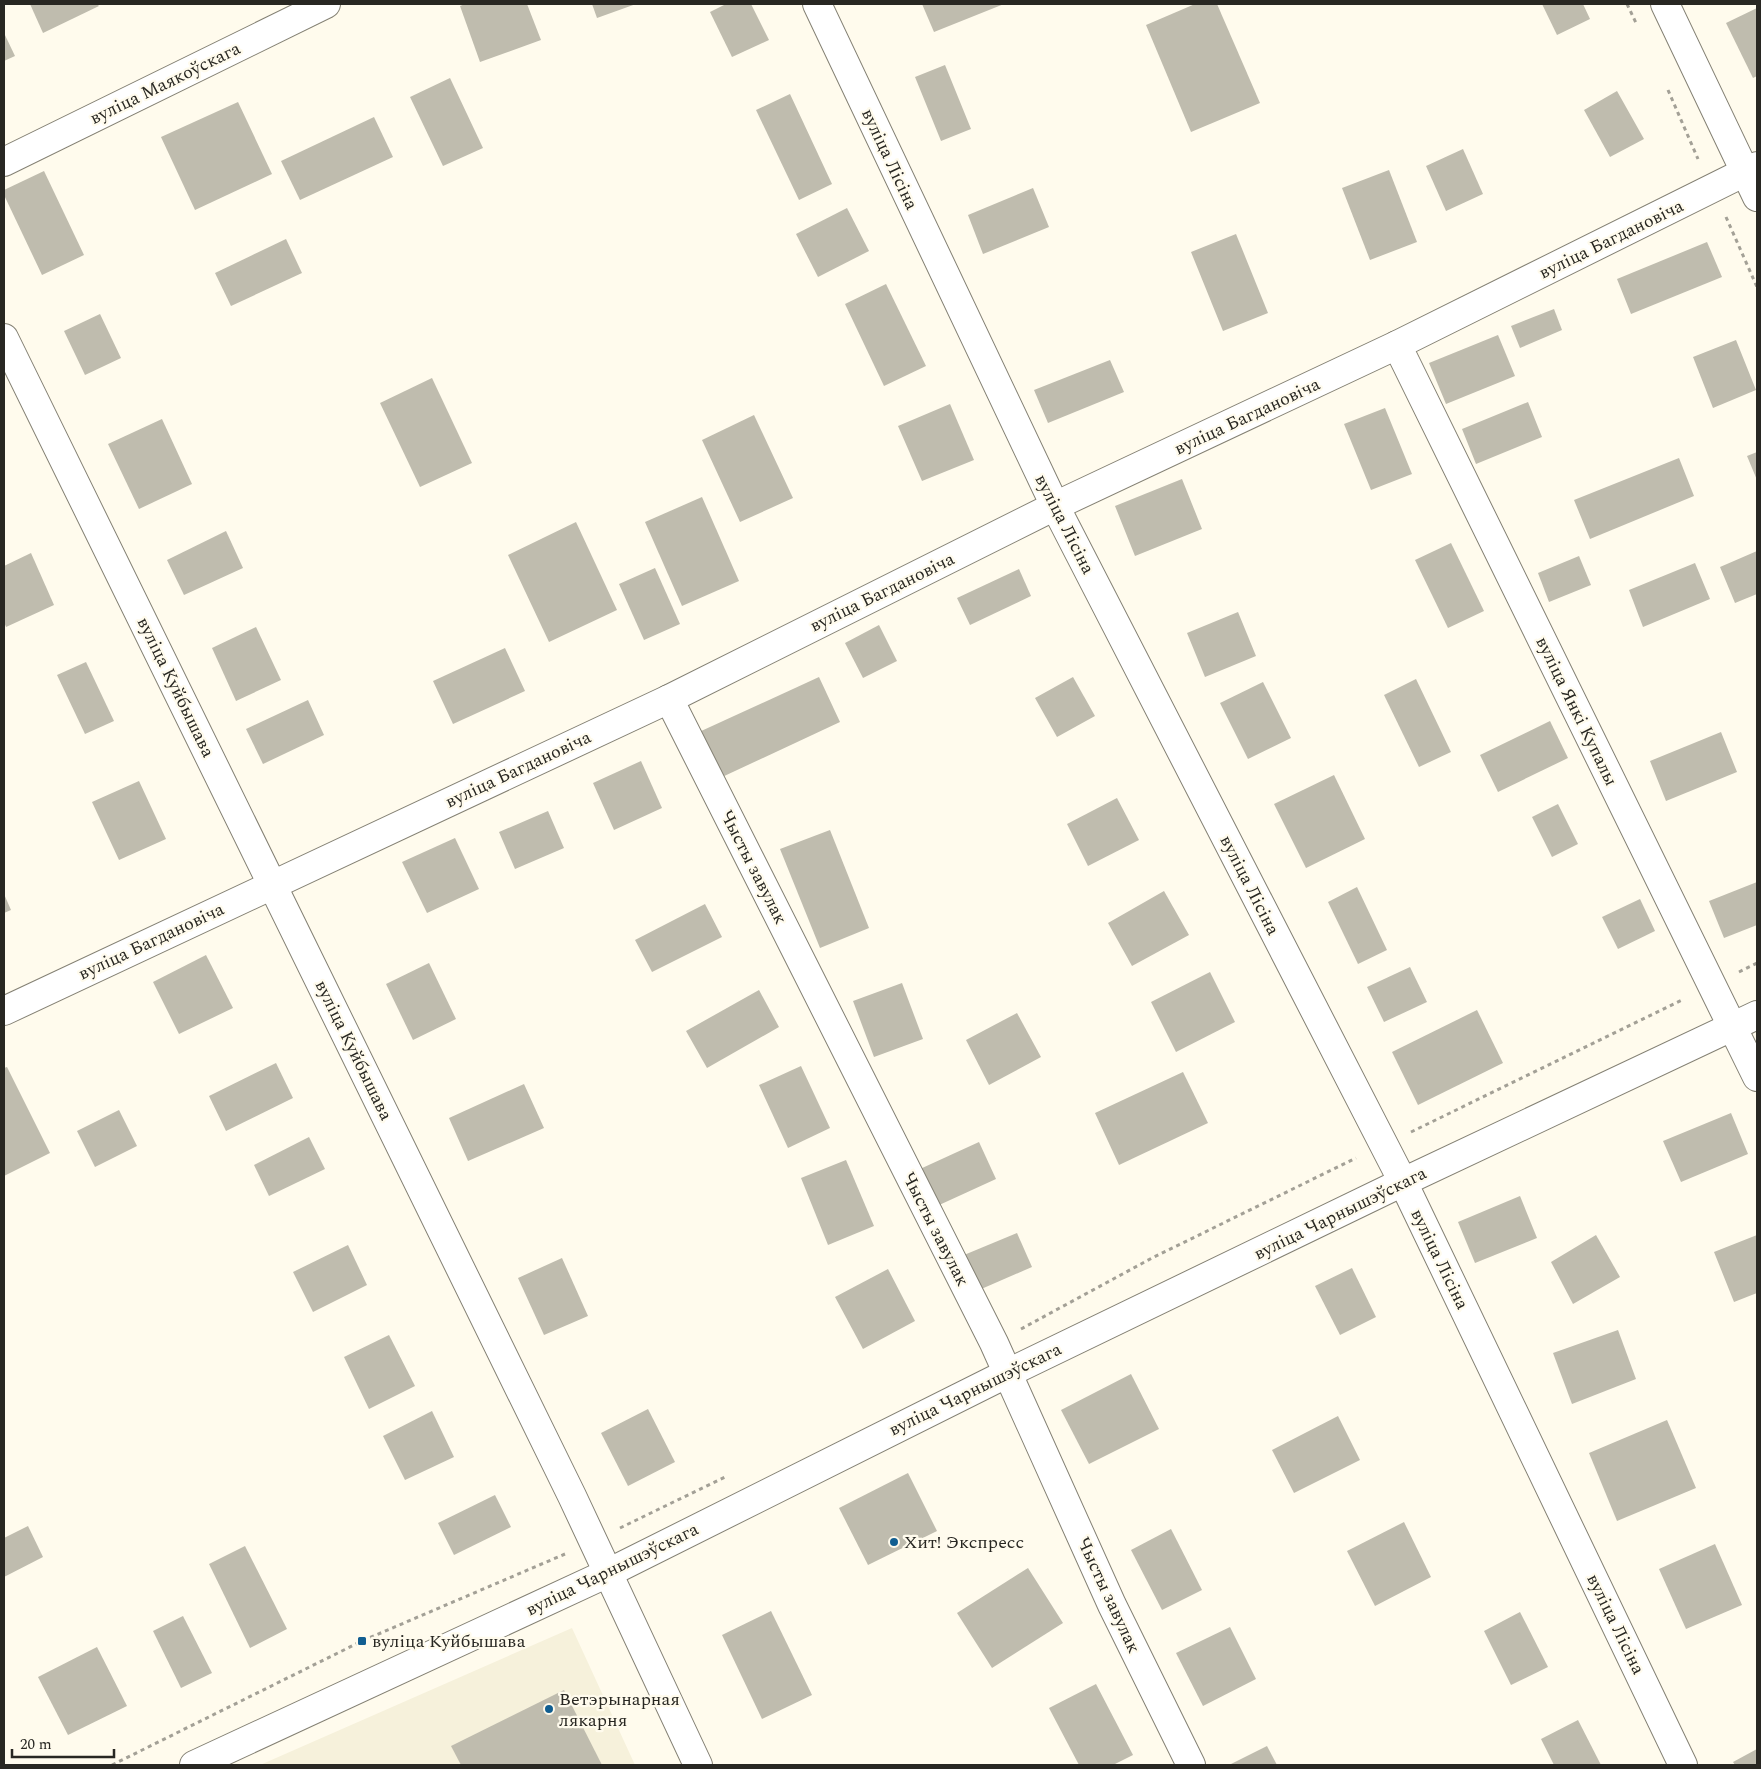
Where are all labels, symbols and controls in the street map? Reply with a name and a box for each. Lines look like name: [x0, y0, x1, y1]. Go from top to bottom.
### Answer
street label: вуліца Маякоўскага: [85, 35, 245, 132]
street label: вуліца Лісіна: [854, 104, 925, 215]
street label: вуліца Багдановіча: [1534, 193, 1688, 286]
street label: вуліца Багдановіча: [1170, 371, 1325, 462]
street label: вуліца Лісіна: [1028, 469, 1101, 579]
street label: вуліца Багдановіча: [805, 546, 959, 639]
street label: вуліца Куйбышава: [130, 612, 221, 762]
street label: вуліца Янкі Купалы: [1529, 632, 1624, 791]
street label: вуліца Багдановіча: [441, 724, 596, 815]
street label: Чысты завулак: [713, 805, 794, 929]
street label: вуліца Лісіна: [1213, 830, 1286, 940]
street label: вуліца Багдановіча: [74, 896, 229, 987]
street label: вуліца Куйбышава: [308, 975, 399, 1125]
street label: вуліца Чарнышэўскага: [1249, 1160, 1431, 1267]
street label: Чысты завулак: [895, 1167, 976, 1291]
street label: вуліца Лісіна: [1403, 1204, 1476, 1314]
street label: вуліца Чарнышэўскага: [884, 1336, 1066, 1443]
street label: вуліца Чарнышэўскага: [521, 1516, 703, 1623]
place label: Хит! Экспресс: [904, 1529, 1024, 1556]
street label: Чысты завулак: [1070, 1533, 1147, 1658]
marker: Хит! Экспресс: [888, 1536, 900, 1548]
street label: вуліца Лісіна: [1579, 1569, 1652, 1679]
place label: вуліца Куйбышава: [372, 1628, 526, 1655]
marker: вуліца Куйбышава: [356, 1635, 368, 1647]
place label: Ветэрынарная лякарня: [559, 1686, 680, 1734]
marker: Ветэрынарная лякарня: [543, 1703, 555, 1715]
scale bar: [12, 1726, 115, 1758]
text: 20 m: [20, 1733, 52, 1756]

